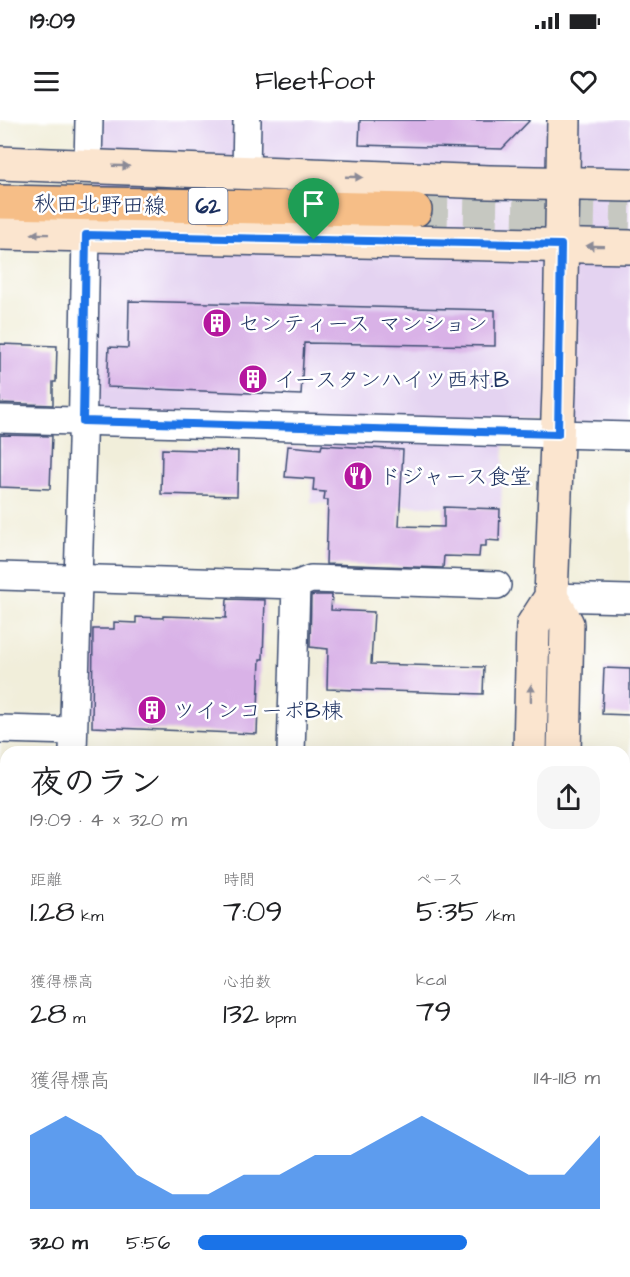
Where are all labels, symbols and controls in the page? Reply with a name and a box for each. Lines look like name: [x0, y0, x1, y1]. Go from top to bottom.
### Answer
text: 19:09: [30, 6, 75, 37]
text: Fleetfoot: [255, 62, 375, 100]
icon: menu: [30, 65, 63, 98]
icon: heart: [567, 65, 600, 98]
one-way arrow: [112, 162, 131, 171]
one-way arrow: [344, 172, 363, 181]
pin: [288, 178, 339, 240]
icon: arrive: [297, 187, 330, 220]
road number: 62: [188, 188, 228, 224]
street label: 秋田北野田線: [34, 189, 166, 222]
one-way arrow: [31, 229, 50, 239]
one-way arrow: [586, 241, 605, 251]
building icon: センティース マンション: [201, 307, 233, 339]
place label: センティース マンション: [238, 309, 488, 340]
building icon: イースタンハイツ西村.B: [237, 363, 269, 395]
place label: イースタンハイツ西村.B: [274, 365, 510, 396]
restaurant icon: ドジャース食堂: [342, 460, 374, 492]
place label: ドジャース食堂: [379, 462, 532, 493]
one-way arrow: [526, 684, 536, 703]
building icon: ツインコーポB棟: [136, 694, 168, 726]
place label: ツインコーポB棟: [173, 696, 343, 727]
text: 夜のラン: [30, 760, 162, 806]
button: share: [537, 766, 600, 829]
text: 19:09 · 4 × 320 m: [30, 806, 187, 834]
text: 距離: [30, 869, 62, 891]
text: 時間: [223, 869, 255, 891]
text: ペース: [416, 869, 463, 891]
text: 1.28: [30, 891, 75, 933]
text: 7:09: [223, 891, 282, 933]
text: 5:35: [416, 891, 479, 933]
text: km: [75, 905, 103, 927]
text: /km: [479, 905, 515, 927]
text: kcal: [416, 969, 447, 991]
text: 獲得標高: [30, 971, 94, 993]
text: 心拍数: [223, 971, 271, 993]
text: 79: [416, 991, 452, 1033]
text: 28: [30, 993, 67, 1035]
text: 132: [223, 993, 259, 1035]
text: m: [67, 1007, 85, 1029]
text: bpm: [259, 1007, 296, 1029]
text: 114–118 m: [533, 1064, 600, 1092]
text: 獲得標高: [30, 1067, 110, 1095]
text: 320 m: [30, 1229, 88, 1257]
text: 5:56: [126, 1229, 170, 1257]

